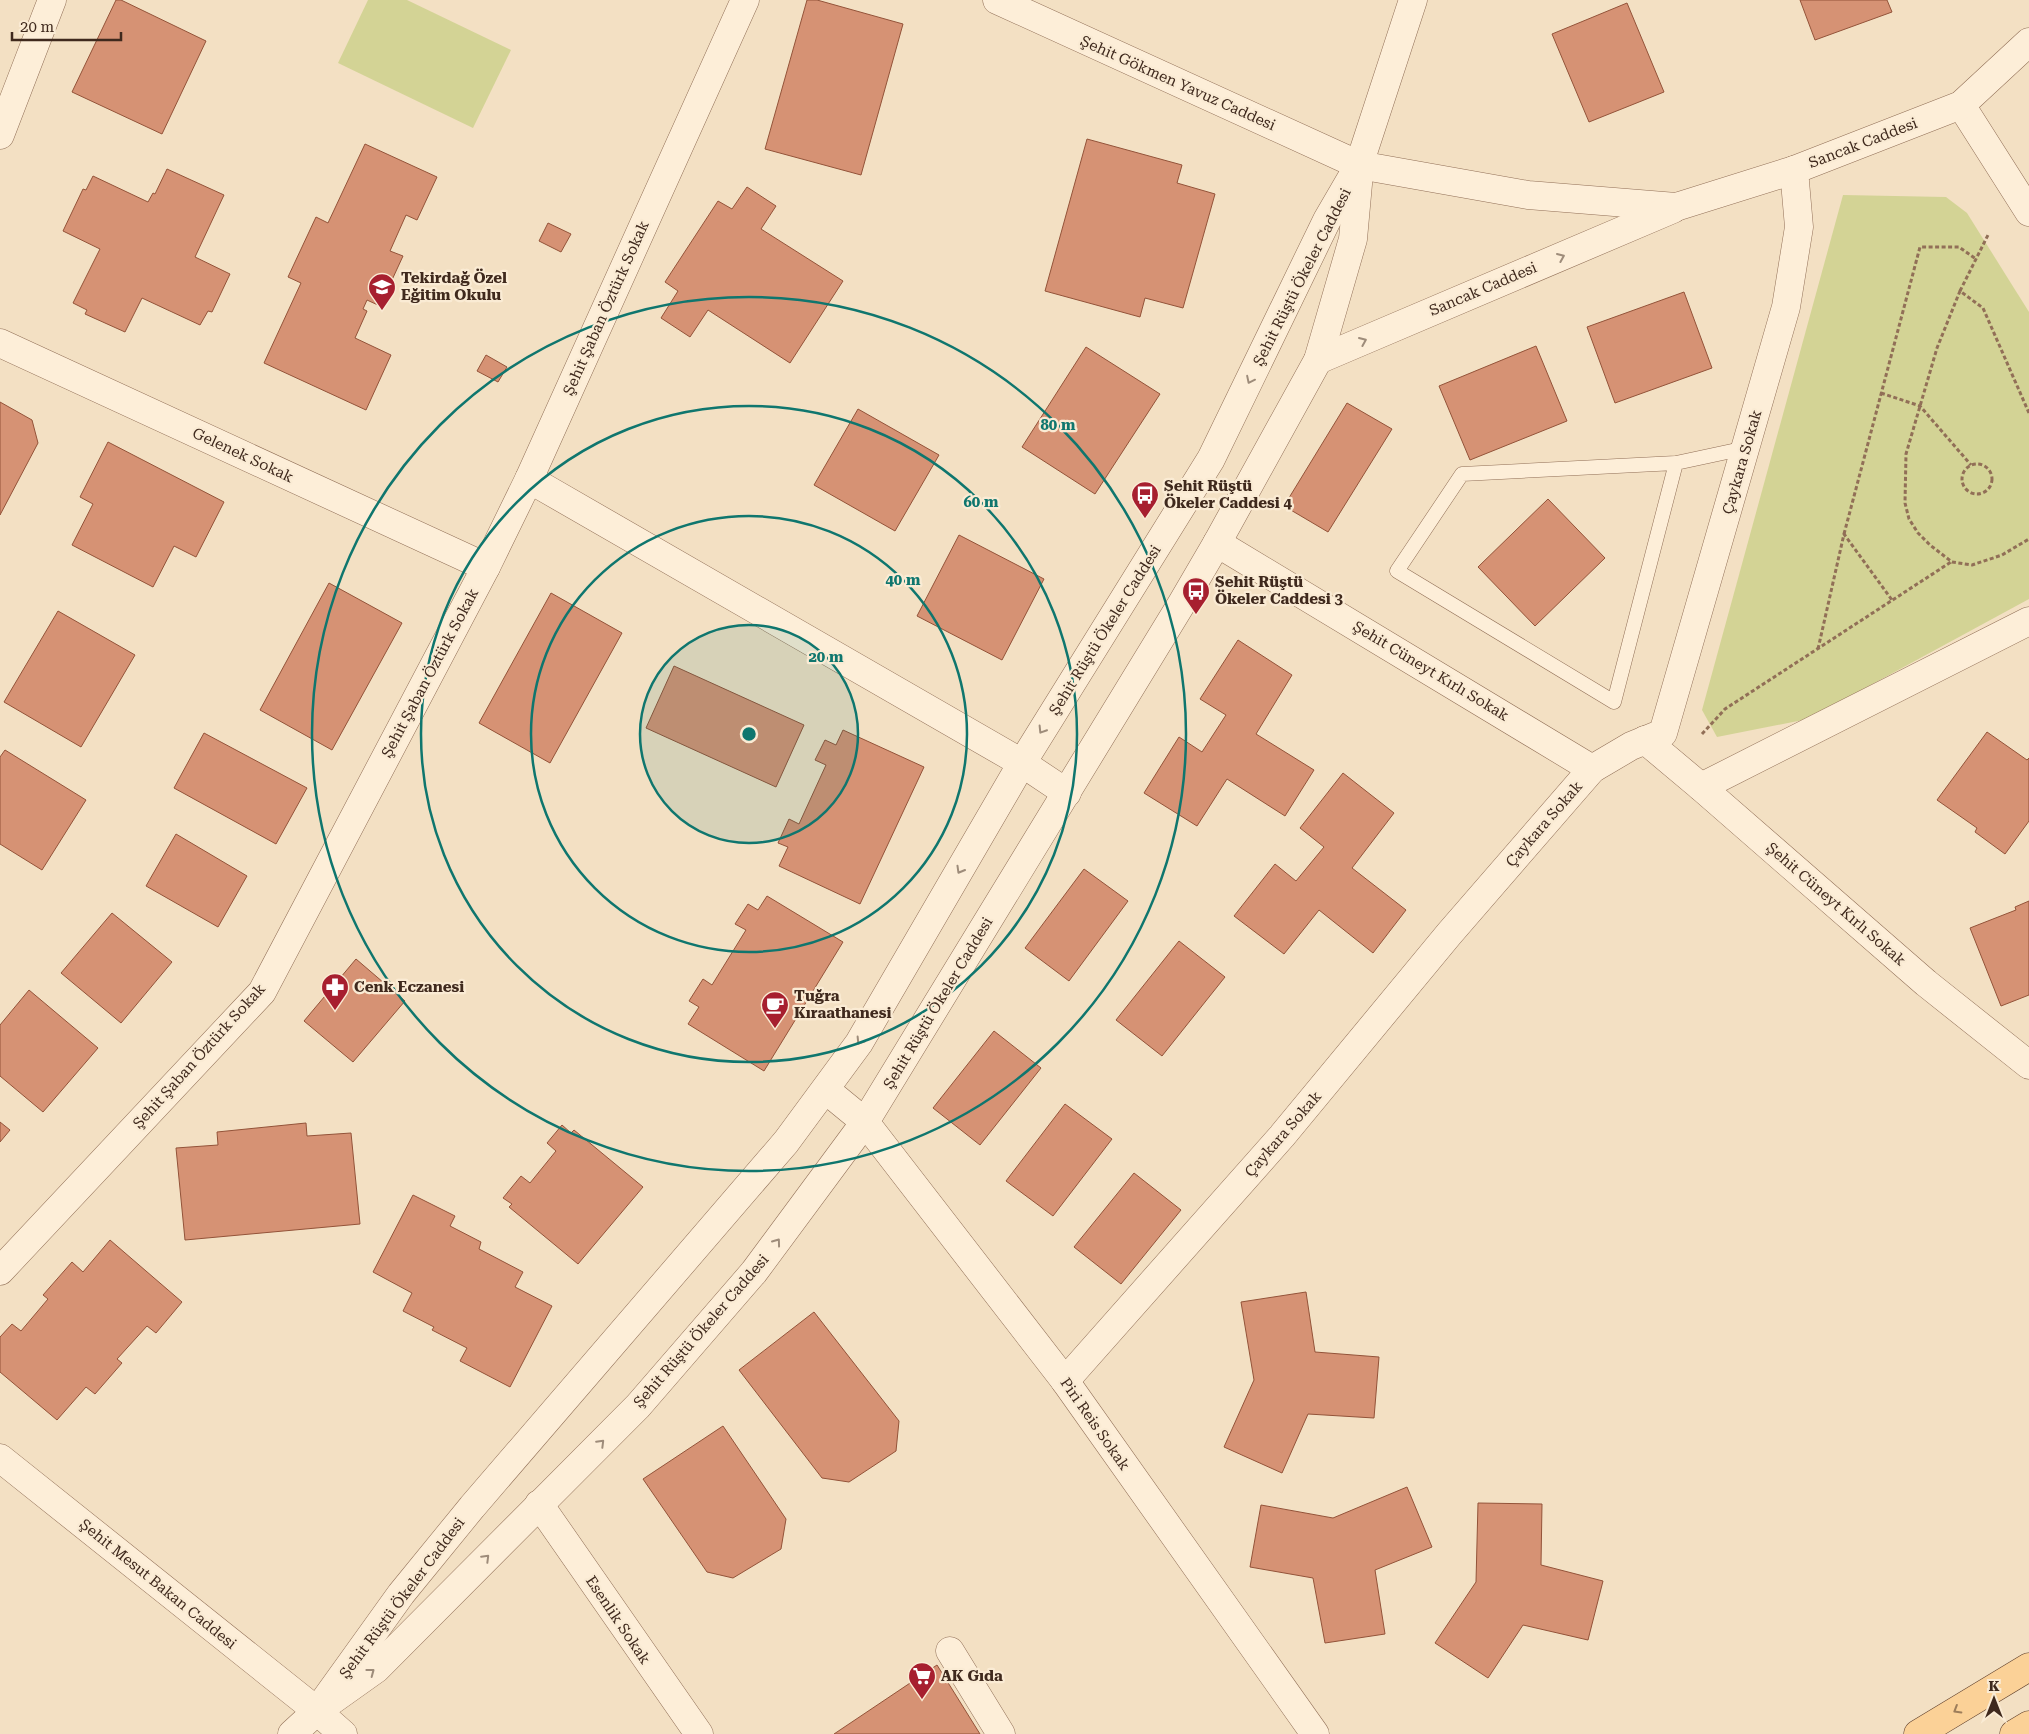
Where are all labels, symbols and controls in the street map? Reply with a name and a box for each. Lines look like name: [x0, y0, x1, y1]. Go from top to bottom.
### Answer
scale bar: [12, 10, 121, 42]
text: 20 m: [20, 18, 55, 36]
street label: Şehit Gökmen Yavuz Caddesi: [1078, 32, 1279, 134]
street label: Sancak Caddesi: [1806, 114, 1920, 172]
street label: Şehit Rüştü Ökeler Caddesi: [1249, 185, 1355, 369]
street label: Şehit Şaban Öztürk Sokak: [559, 218, 653, 398]
one-way arrow: [1556, 252, 1565, 263]
street label: Sancak Caddesi: [1426, 258, 1540, 320]
place label: Tekirdağ Özel Eğitim Okulu: [401, 268, 507, 304]
school or university icon: Tekirdağ Özel Eğitim Okulu: [367, 272, 397, 311]
one-way arrow: [1358, 336, 1367, 347]
one-way arrow: [1245, 375, 1256, 384]
street label: Çaykara Sokak: [1718, 407, 1766, 516]
text: 80 m: [1040, 416, 1076, 434]
street label: Gelenek Sokak: [190, 424, 297, 486]
place label: Şehit Rüştü Ökeler Caddesi 4: [1164, 477, 1293, 512]
bus stop icon: Şehit Rüştü Ökeler Caddesi 4: [1130, 480, 1160, 519]
text: 60 m: [963, 493, 999, 511]
street label: Şehit Rüştü Ökeler Caddesi: [1045, 542, 1165, 718]
text: 40 m: [885, 571, 921, 589]
place label: Şehit Rüştü Ökeler Caddesi 3: [1215, 573, 1344, 608]
bus stop icon: Şehit Rüştü Ökeler Caddesi 3: [1181, 576, 1211, 615]
street label: Şehit Şaban Öztürk Sokak: [378, 585, 483, 761]
street label: Şehit Cüneyt Kırlı Sokak: [1350, 617, 1513, 725]
text: 20 m: [808, 648, 844, 666]
centre of rings: [740, 725, 758, 743]
one-way arrow: [1039, 725, 1049, 734]
street label: Çaykara Sokak: [1502, 777, 1586, 871]
street label: Şehit Cüneyt Kırlı Sokak: [1763, 839, 1910, 970]
one-way arrow: [957, 865, 967, 874]
street label: Şehit Rüştü Ökeler Caddesi: [880, 914, 997, 1092]
pharmacy icon: Cenk Eczanesi: [320, 972, 350, 1011]
place label: Cenk Eczanesi: [354, 978, 464, 996]
street label: Şehit Şaban Öztürk Sokak: [129, 979, 269, 1132]
place label: Tuğra Kıraathanesi: [794, 987, 891, 1022]
cafe icon: Tuğra Kıraathanesi: [760, 990, 790, 1029]
one-way arrow: [857, 1035, 867, 1044]
street label: Çaykara Sokak: [1241, 1087, 1325, 1181]
one-way arrow: [771, 1238, 780, 1248]
street label: Şehit Rüştü Ökeler Caddesi: [630, 1251, 773, 1411]
street label: Piri Reis Sokak: [1056, 1374, 1134, 1474]
one-way arrow: [595, 1439, 604, 1448]
street label: Şehit Rüştü Ökeler Caddesi: [336, 1514, 469, 1682]
street label: Şehit Mesut Bakan Caddesi: [76, 1515, 240, 1653]
one-way arrow: [480, 1555, 489, 1564]
street label: Esenlik Sokak: [582, 1572, 654, 1668]
supermarket icon: AK Gıda: [907, 1661, 937, 1700]
place label: AK Gıda: [941, 1667, 1003, 1685]
one-way arrow: [365, 1670, 374, 1678]
north arrow: [1969, 1674, 2019, 1724]
text: K: [1988, 1678, 2000, 1694]
one-way arrow: [1954, 1704, 1963, 1714]

